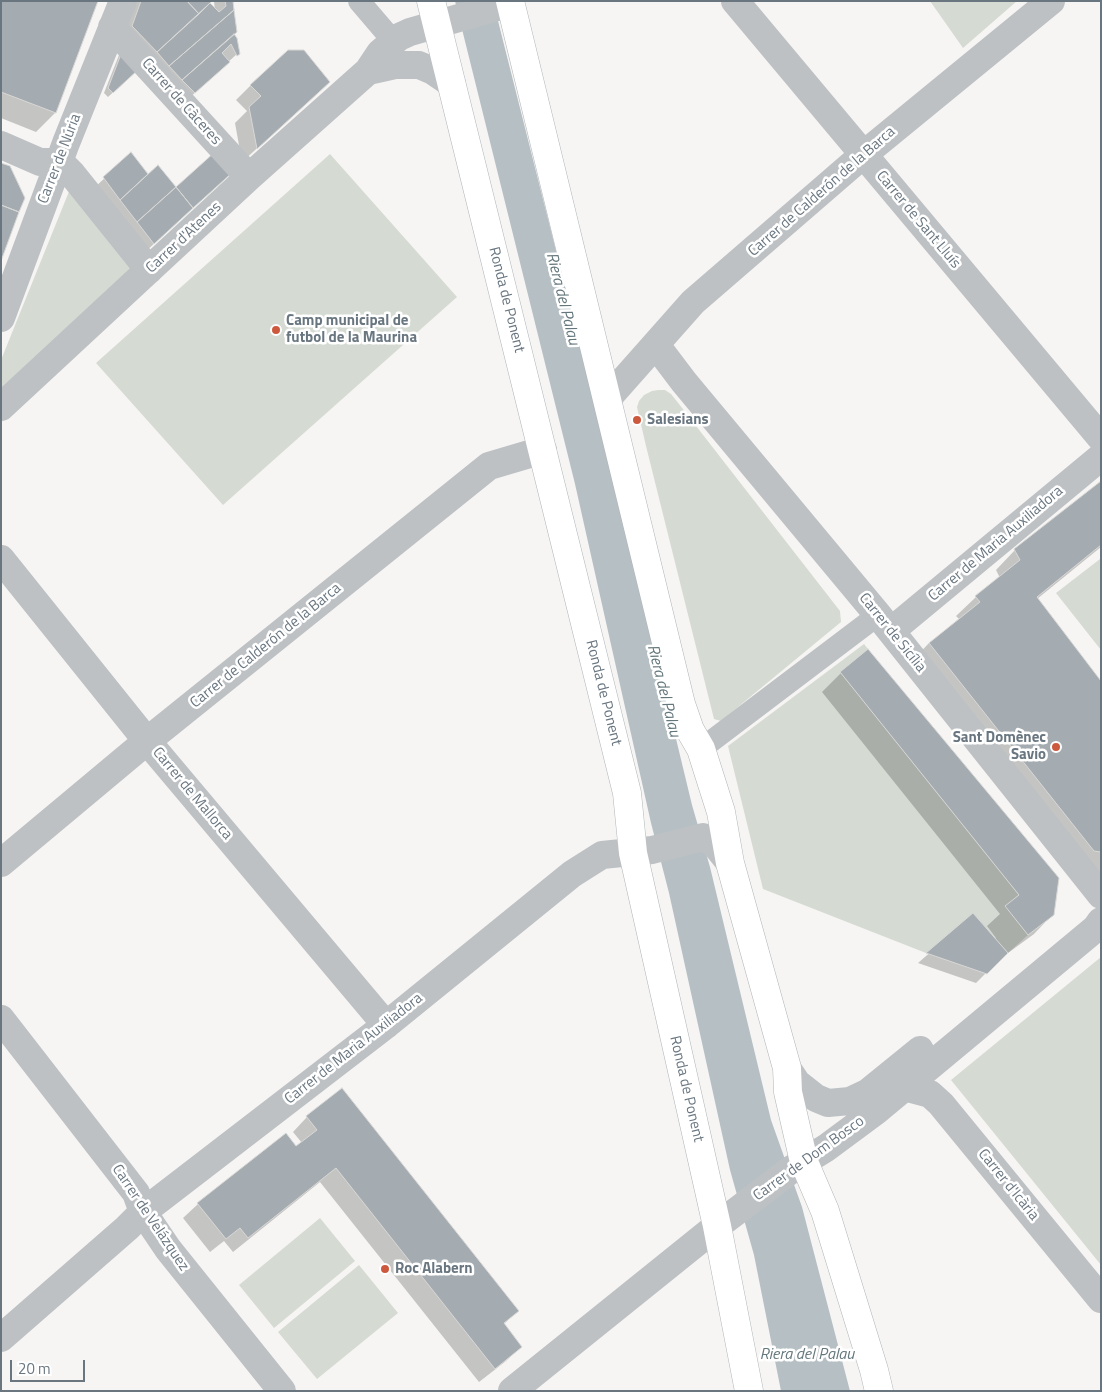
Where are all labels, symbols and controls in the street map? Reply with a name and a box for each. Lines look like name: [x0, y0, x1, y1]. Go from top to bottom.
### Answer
street label: Carrer de Càceres: [137, 55, 225, 149]
street label: Carrer de Núria: [35, 111, 85, 207]
street label: Carrer de Calderón de la Barca: [745, 123, 899, 261]
street label: Carrer de Sant Lluís: [872, 168, 964, 272]
street label: Carrer d'Atenes: [143, 198, 225, 278]
street label: Ronda de Ponent: [484, 245, 528, 355]
water label: Riera del Palau: [541, 251, 583, 347]
place label: Camp municipal de futbol de la Maurina: [286, 312, 417, 347]
marker: Camp municipal de futbol de la Maurina: [270, 324, 282, 336]
place label: Salesians: [647, 411, 709, 429]
marker: Salesians: [631, 414, 643, 426]
street label: Carrer de Maria Auxiliadora: [925, 482, 1067, 606]
street label: Carrer de Calderón de la Barca: [187, 580, 345, 712]
street label: Carrer de Sicília: [855, 590, 929, 676]
street label: Ronda de Ponent: [581, 638, 625, 748]
water label: Riera del Palau: [642, 643, 684, 739]
place label: Sant Domènec Savio: [953, 729, 1046, 764]
marker: Sant Domènec Savio: [1050, 741, 1062, 753]
street label: Carrer de Mallorca: [148, 744, 236, 844]
street label: Carrer de Maria Auxiliadora: [281, 990, 427, 1108]
street label: Ronda de Ponent: [665, 1034, 707, 1144]
street label: Carrer de Dom Bosco: [750, 1113, 868, 1205]
street label: Carrer d'Icària: [974, 1146, 1042, 1224]
street label: Carrer de Velázquez: [108, 1161, 192, 1275]
place label: Roc Alabern: [395, 1260, 473, 1278]
marker: Roc Alabern: [379, 1263, 391, 1275]
water label: Riera del Palau: [760, 1345, 854, 1365]
scale bar: [12, 1350, 88, 1382]
text: 20 m: [18, 1357, 51, 1380]

